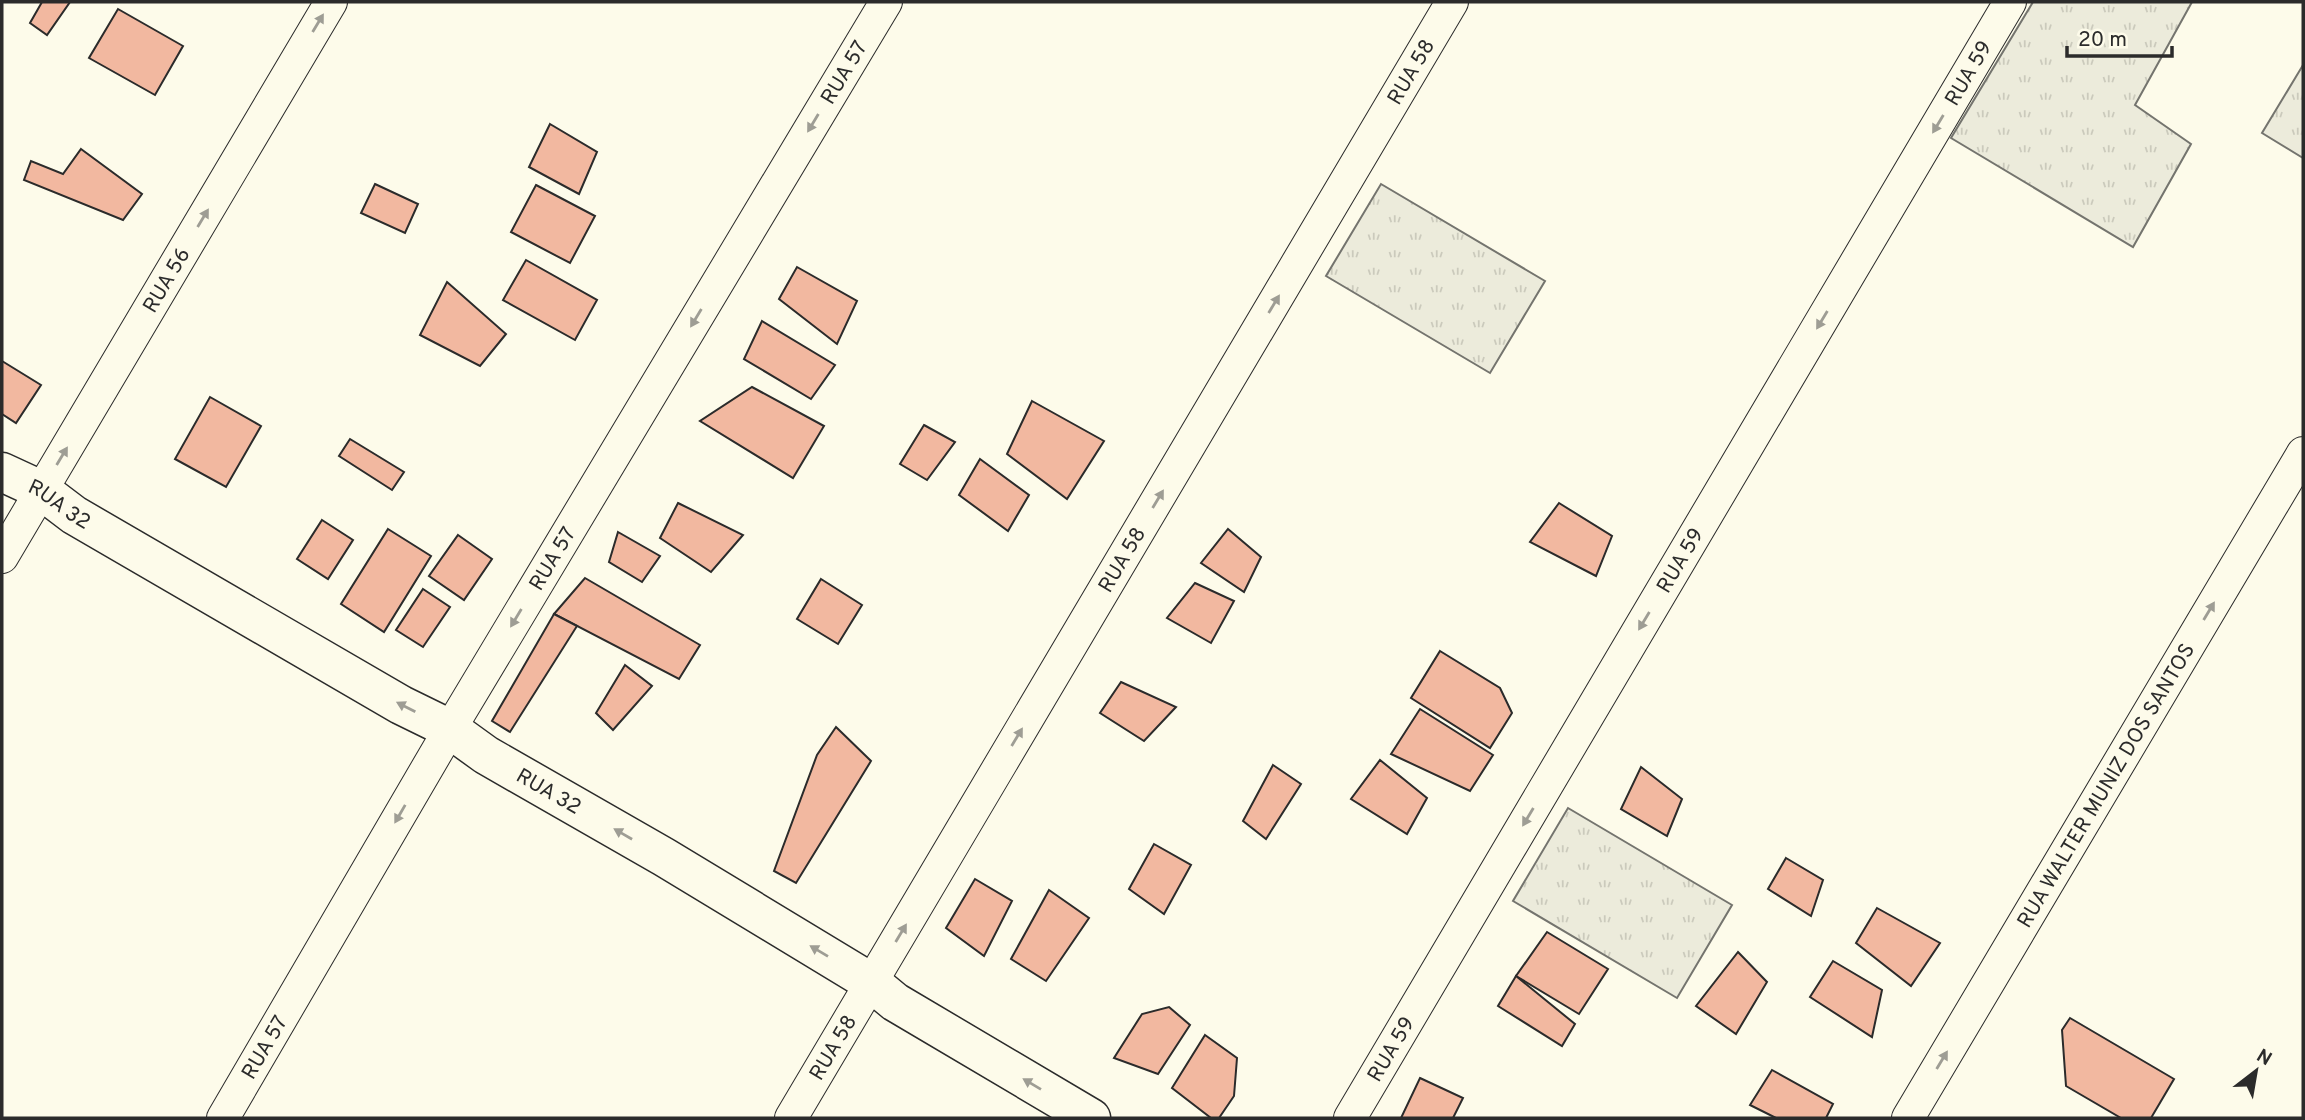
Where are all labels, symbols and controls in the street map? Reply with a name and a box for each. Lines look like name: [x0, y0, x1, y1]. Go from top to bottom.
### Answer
one-way arrow: [312, 13, 325, 32]
scale bar: [2067, 14, 2172, 58]
text: 20 m: [2078, 27, 2127, 54]
street label: RUA 58: [1382, 35, 1442, 110]
street label: RUA 57: [816, 36, 875, 110]
street label: RUA 59: [1940, 36, 1999, 111]
one-way arrow: [807, 114, 820, 133]
one-way arrow: [1931, 114, 1944, 133]
one-way arrow: [196, 209, 209, 228]
street label: RUA 56: [138, 243, 197, 318]
one-way arrow: [1267, 294, 1280, 313]
one-way arrow: [690, 309, 703, 328]
one-way arrow: [1816, 310, 1828, 329]
one-way arrow: [55, 447, 68, 466]
street label: RUA 32: [23, 474, 95, 537]
one-way arrow: [1151, 490, 1164, 509]
street label: RUA 57: [524, 523, 583, 596]
street label: RUA 58: [1093, 523, 1153, 598]
street label: RUA 59: [1651, 524, 1711, 598]
one-way arrow: [2203, 602, 2215, 621]
one-way arrow: [510, 609, 522, 628]
one-way arrow: [1638, 611, 1650, 630]
street label: RUA WALTER MUNIZ DOS SANTOS: [2012, 639, 2202, 933]
one-way arrow: [396, 702, 416, 713]
one-way arrow: [1011, 728, 1023, 747]
street label: RUA 32: [511, 763, 586, 822]
one-way arrow: [394, 805, 406, 824]
one-way arrow: [1522, 807, 1534, 826]
one-way arrow: [614, 828, 633, 840]
one-way arrow: [895, 924, 907, 943]
one-way arrow: [809, 944, 828, 957]
street label: RUA 57: [236, 1011, 295, 1085]
street label: RUA 58: [804, 1011, 864, 1086]
street label: RUA 59: [1362, 1012, 1422, 1087]
north arrow: [2221, 1036, 2291, 1106]
text: N: [2252, 1044, 2276, 1072]
one-way arrow: [1936, 1050, 1949, 1069]
one-way arrow: [1023, 1077, 1042, 1090]

